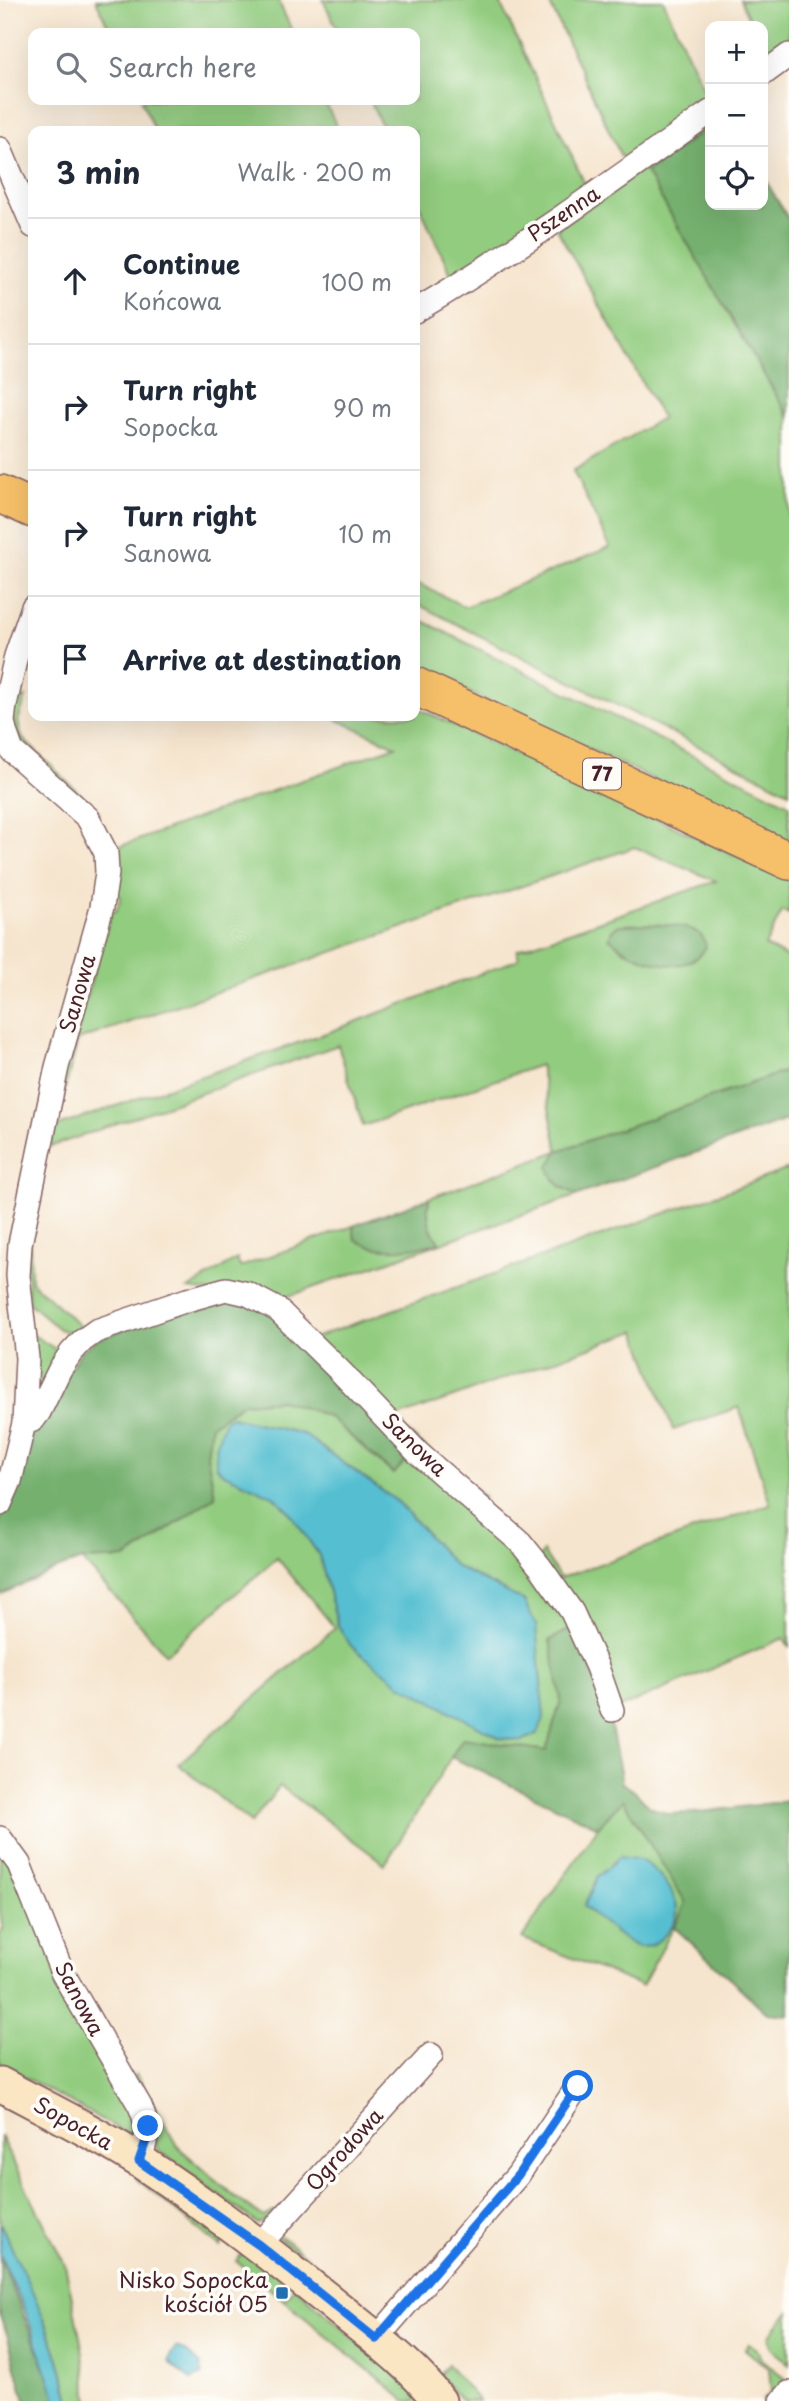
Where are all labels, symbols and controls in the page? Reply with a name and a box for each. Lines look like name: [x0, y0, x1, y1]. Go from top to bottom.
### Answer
map controls: [705, 21, 768, 210]
button: +: [705, 21, 768, 84]
search box: [28, 28, 420, 105]
text: Search here: [108, 47, 257, 86]
icon: search: [52, 48, 90, 86]
button: −: [705, 84, 768, 147]
button: locate: [705, 147, 768, 210]
text: 3 min: [56, 149, 141, 194]
text: Walk · 200 m: [237, 154, 392, 189]
street label: Pszenna: [520, 176, 605, 248]
text: Continue: [123, 244, 240, 283]
icon: ahead: [56, 262, 94, 300]
text: 100 m: [322, 264, 392, 299]
text: Końcowa: [123, 283, 221, 318]
text: Turn right: [123, 370, 257, 409]
icon: right: [56, 388, 94, 426]
text: 90 m: [333, 390, 392, 425]
text: Sopocka: [123, 409, 218, 444]
text: Turn right: [123, 496, 257, 535]
icon: right: [56, 514, 94, 552]
text: 10 m: [338, 516, 392, 551]
text: Sanowa: [123, 535, 211, 570]
icon: arrive: [56, 640, 94, 678]
text: Arrive at destination: [123, 640, 402, 679]
road number: 77: [583, 758, 621, 790]
street label: Sanowa: [50, 950, 103, 1036]
street label: Sanowa: [375, 1404, 455, 1483]
street label: Sanowa: [48, 1955, 114, 2041]
route start: [562, 2070, 593, 2101]
street label: Sopocka: [28, 2087, 119, 2157]
street label: Ogrodowa: [297, 2100, 390, 2198]
route end: [132, 2110, 163, 2141]
place label: Nisko Sopocka kościół 05: [119, 2263, 268, 2319]
marker: Nisko Sopocka kościół 05: [274, 2285, 290, 2301]

